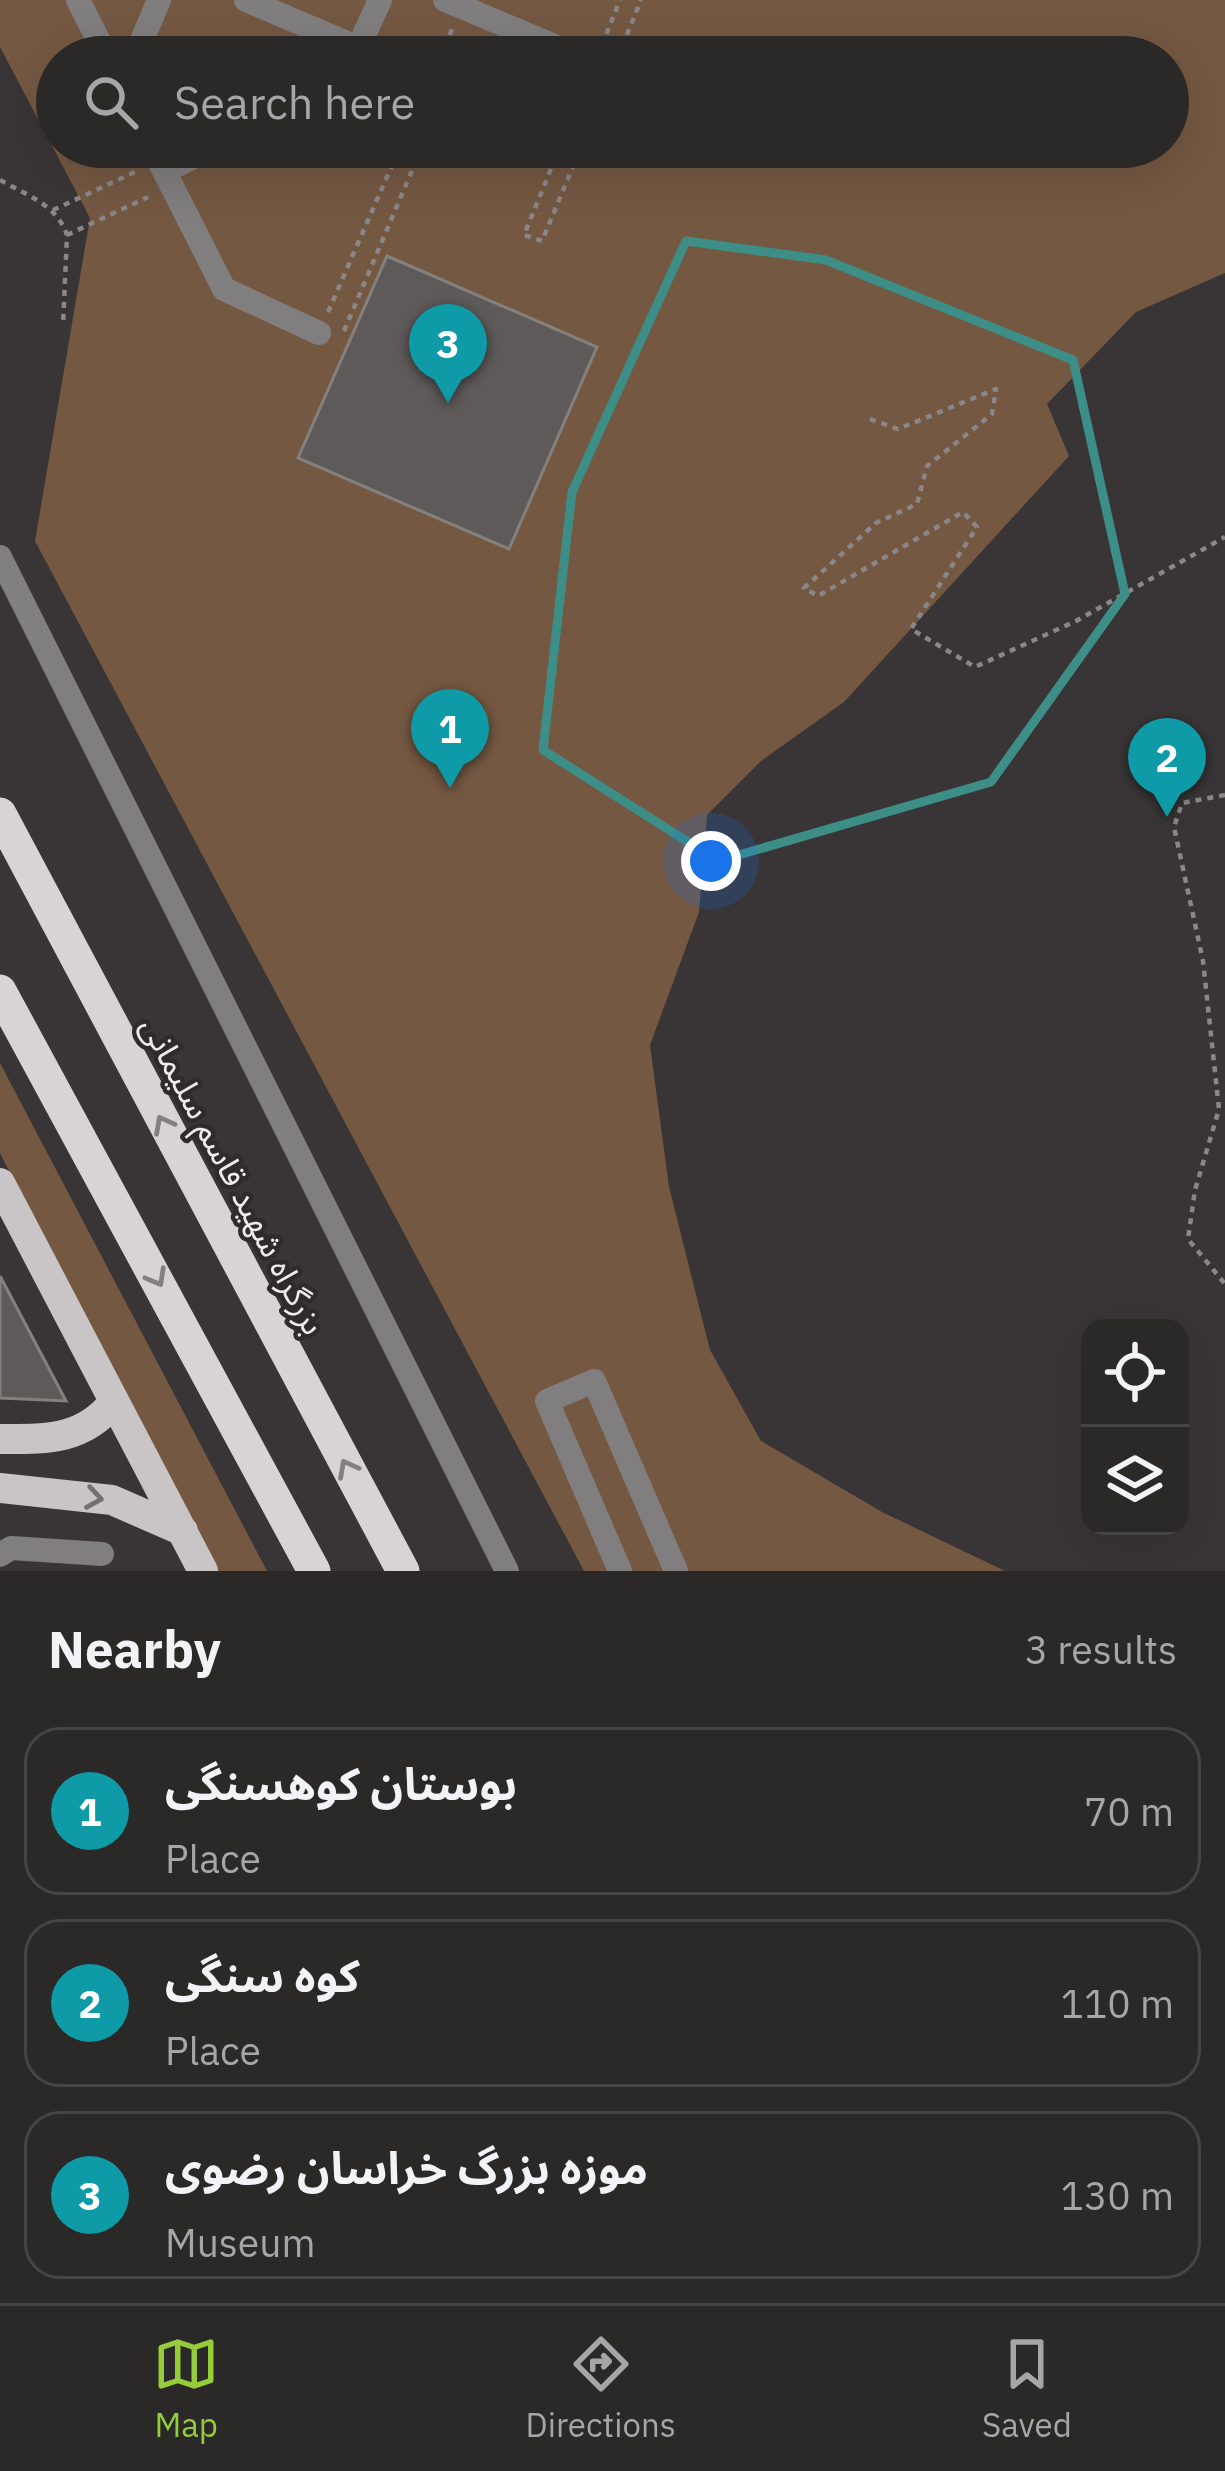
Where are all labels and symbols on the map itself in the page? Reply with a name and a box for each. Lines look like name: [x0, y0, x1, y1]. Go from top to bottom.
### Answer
pin: 3: [409, 304, 487, 403]
pin: 1: [411, 689, 489, 788]
pin: 2: [1128, 718, 1206, 817]
your location: [681, 831, 741, 891]
street label: بزرگراه شهید قاسم سلیمانی: [127, 1008, 336, 1344]
one-way arrow: [154, 1116, 177, 1137]
one-way arrow: [143, 1265, 166, 1286]
one-way arrow: [338, 1459, 361, 1480]
one-way arrow: [84, 1484, 104, 1509]

